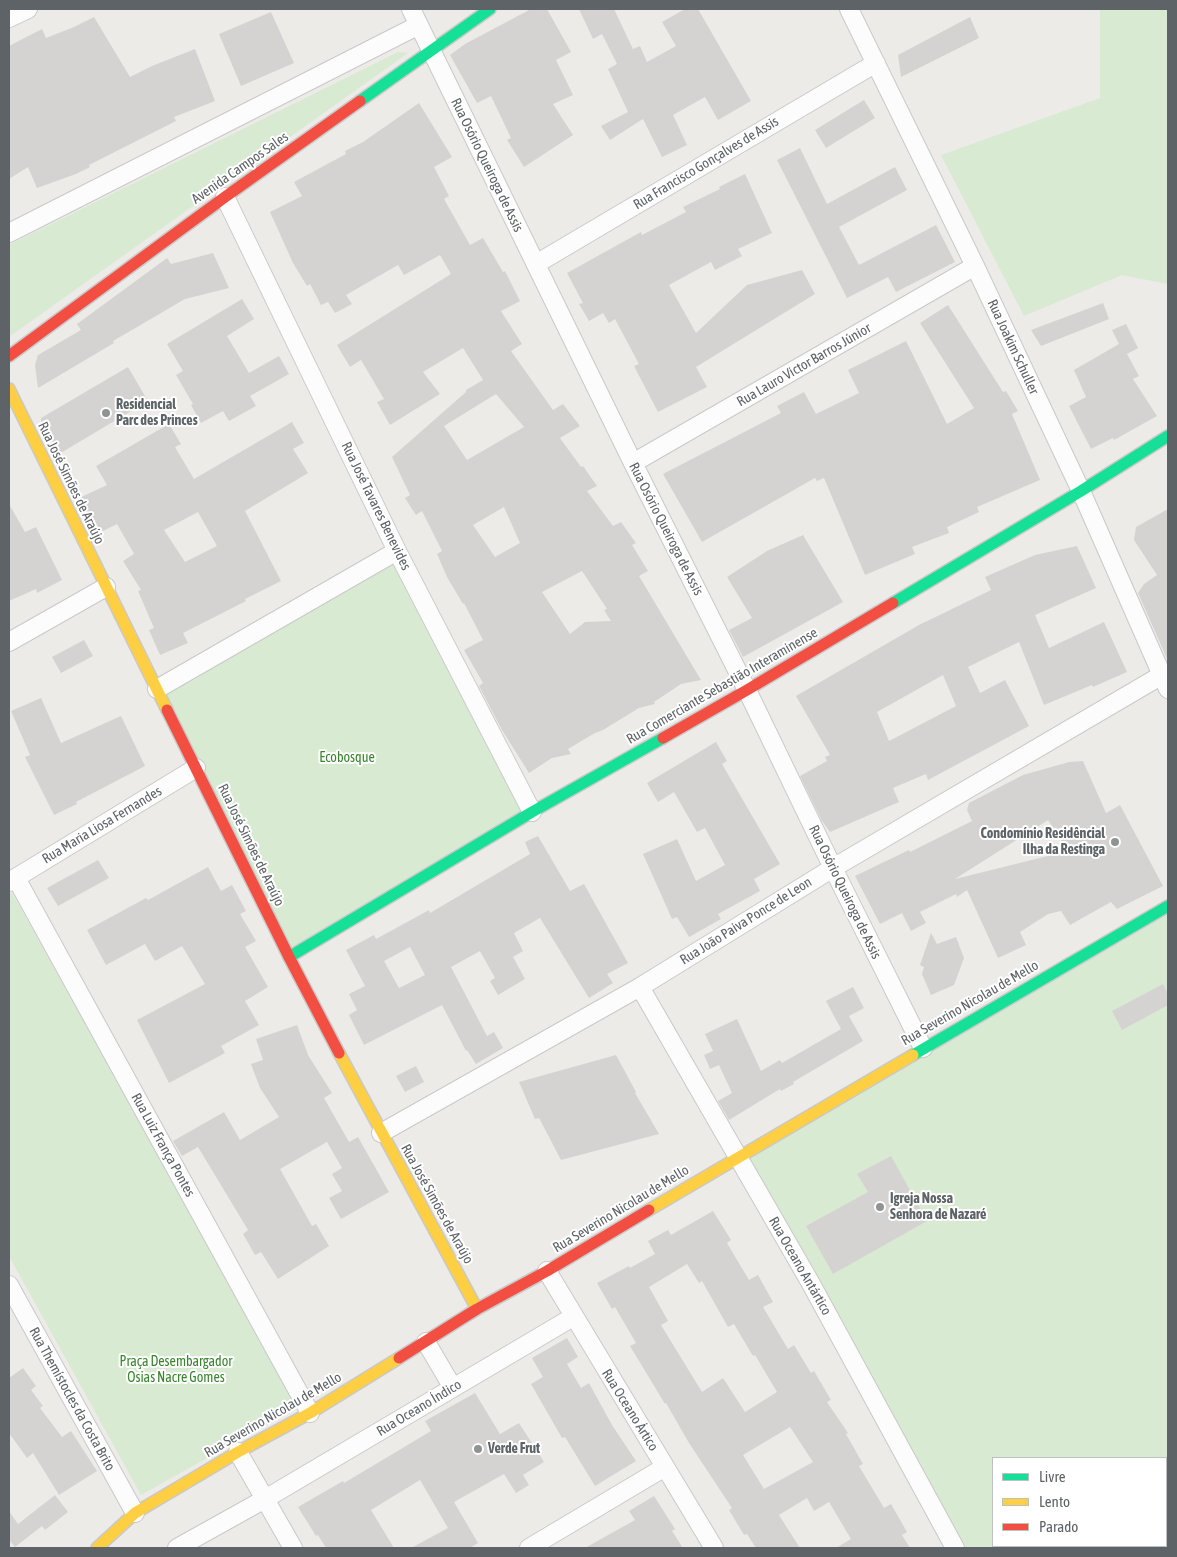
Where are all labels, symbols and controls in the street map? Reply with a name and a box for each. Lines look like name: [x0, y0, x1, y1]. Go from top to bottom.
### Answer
street label: Rua Osório Queiroga de Assis: [447, 95, 527, 235]
street label: Rua Francisco Gonçalves de Assis: [630, 113, 782, 213]
street label: Avenida Campos Sales: [188, 128, 292, 208]
street label: Rua Joakim Schuller: [984, 297, 1042, 397]
street label: Rua Lauro Victor Barros Júnior: [734, 320, 874, 410]
place label: Residencial Parc des Princes: [116, 397, 198, 430]
marker: Residencial Parc des Princes: [100, 407, 112, 419]
street label: Rua José Simões de Araújo: [34, 419, 108, 547]
street label: Rua José Tavares Benevides: [338, 439, 414, 573]
street label: Rua Osório Queiroga de Assis: [625, 460, 707, 598]
street label: Rua Comerciante Sebastião Interaminense: [624, 624, 820, 748]
park label: Ecobosque: [319, 750, 375, 766]
street label: Rua José Simões de Araújo: [214, 781, 288, 909]
street label: Rua Maria Liosa Fernandes: [39, 783, 165, 867]
street label: Rua Osório Queiroga de Assis: [805, 822, 885, 962]
place label: Condomínio Residêncial Ilha da Restinga: [980, 826, 1105, 859]
marker: Condomínio Residêncial Ilha da Restinga: [1109, 836, 1121, 848]
street label: Rua João Paiva Ponce de Leon: [677, 874, 815, 968]
street label: Rua Severino Nicolau de Mello: [898, 957, 1042, 1049]
street label: Rua Luiz França Pontes: [128, 1090, 198, 1200]
street label: Rua José Simões de Araújo: [397, 1141, 477, 1267]
street label: Rua Severino Nicolau de Mello: [550, 1162, 692, 1256]
place label: Igreja Nossa Senhora de Nazaré: [890, 1191, 986, 1224]
marker: Igreja Nossa Senhora de Nazaré: [874, 1201, 886, 1213]
street label: Rua Oceano Antártico: [765, 1214, 835, 1318]
street label: Rua Themístocles da Costa Brito: [25, 1324, 119, 1474]
park label: Praça Desembargador Osias Nacre Gomes: [120, 1354, 232, 1386]
street label: Rua Oceano Ártico: [598, 1366, 662, 1454]
street label: Rua Severino Nicolau de Mello: [201, 1369, 345, 1461]
street label: Rua Oceano Índico: [374, 1376, 464, 1440]
place label: Verde Frut: [488, 1441, 540, 1457]
marker: Verde Frut: [472, 1443, 484, 1455]
legend: [992, 1457, 1167, 1547]
text: Livre: [1039, 1468, 1066, 1485]
text: Lento: [1039, 1493, 1070, 1510]
text: Parado: [1039, 1518, 1078, 1535]

